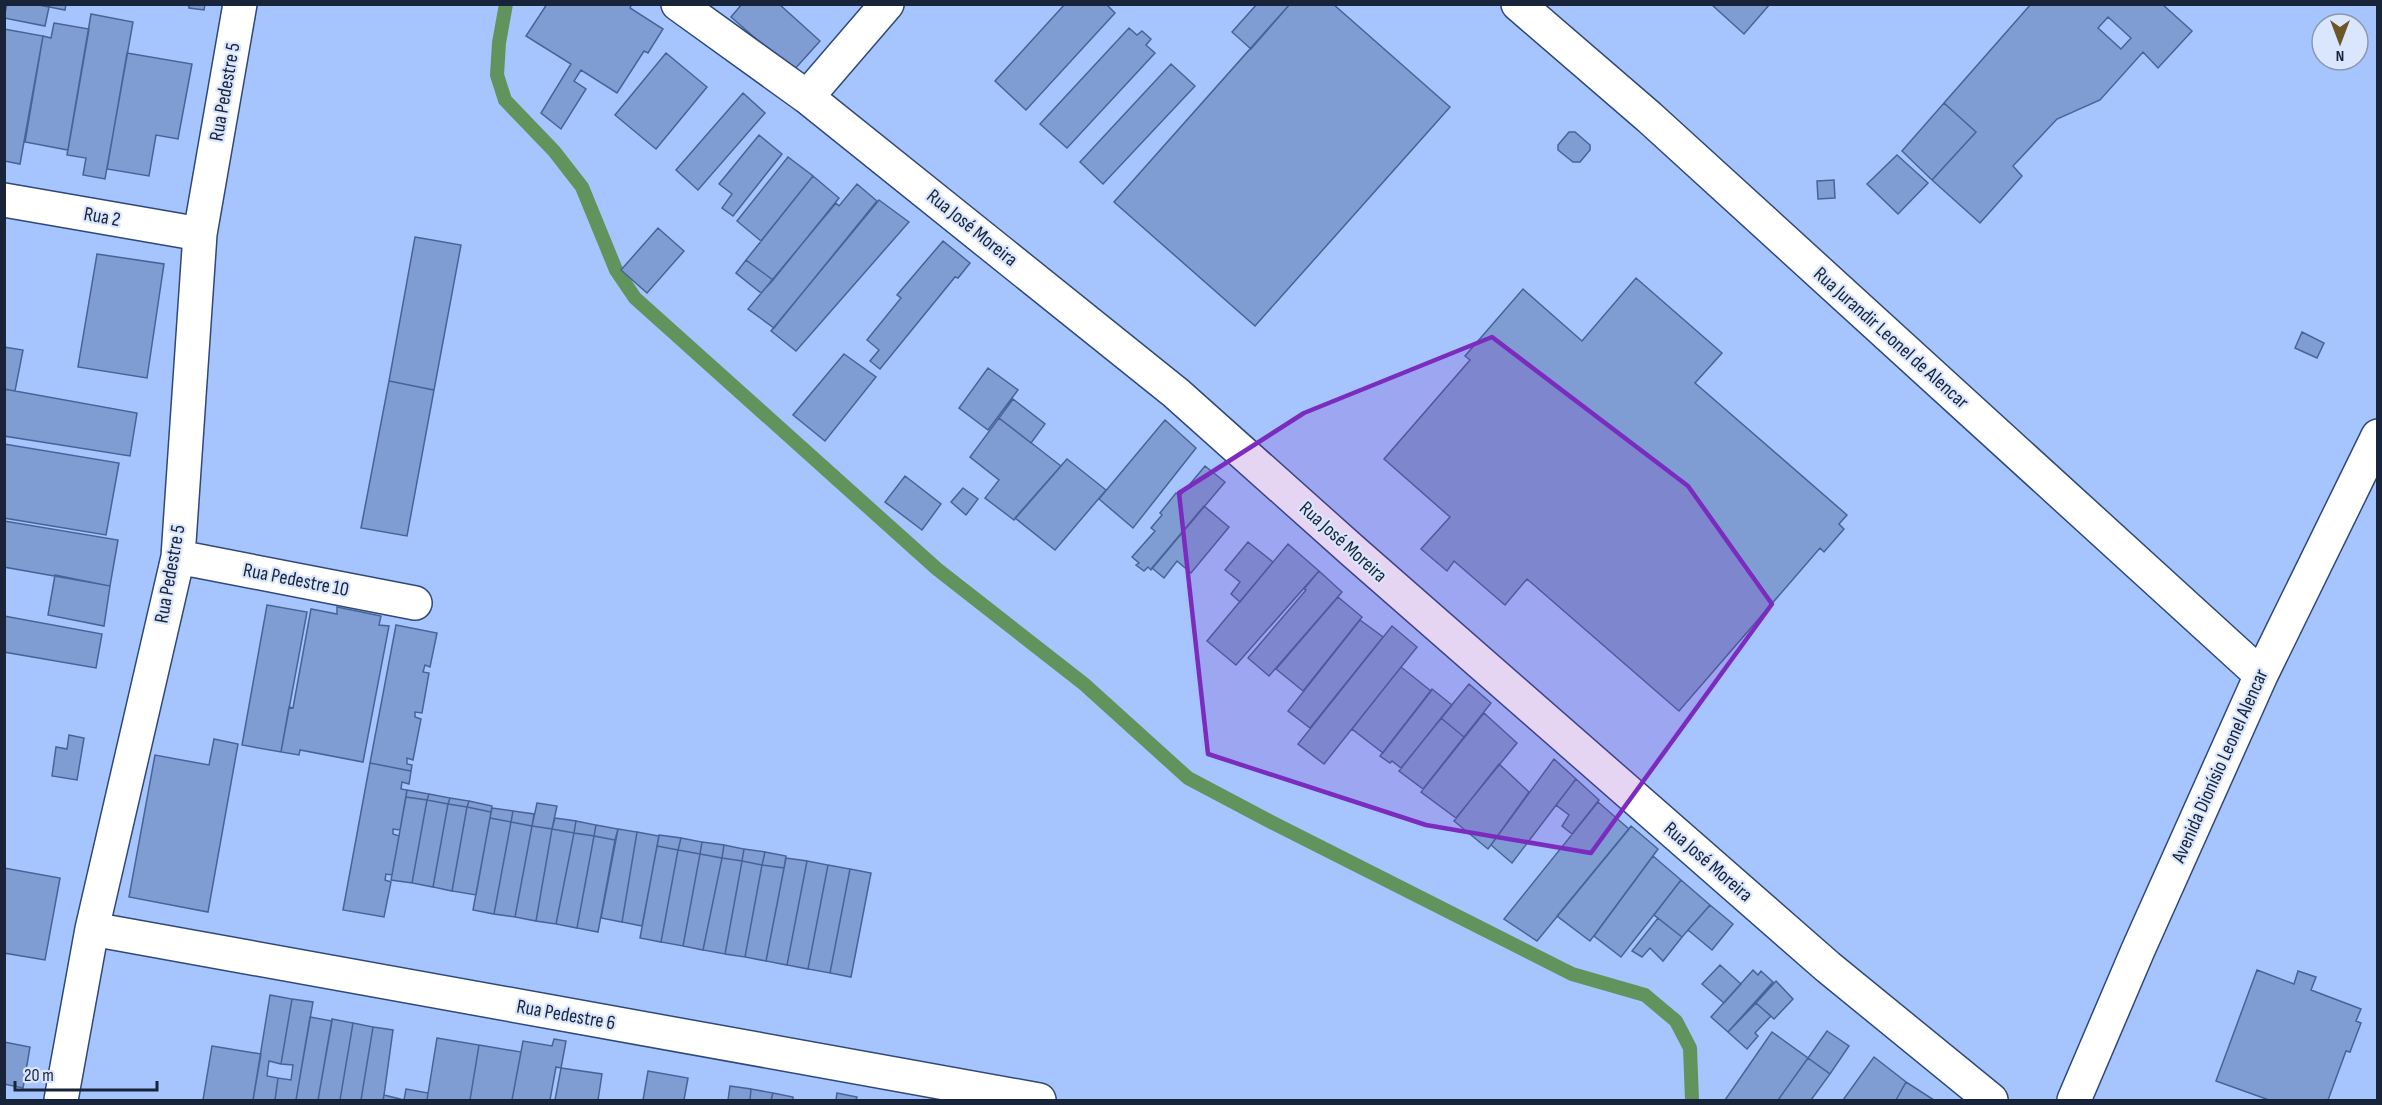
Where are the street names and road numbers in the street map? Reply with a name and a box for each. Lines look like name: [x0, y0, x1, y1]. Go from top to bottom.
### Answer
street label: Rua Pedestre 5: [205, 41, 245, 143]
street label: Rua José Moreira: [922, 184, 1022, 272]
street label: Rua 2: [82, 202, 122, 232]
street label: Rua Jurandir Leonel de Alencar: [1808, 262, 1974, 414]
street label: Rua José Moreira: [1294, 496, 1392, 588]
street label: Rua Pedestre 5: [150, 523, 190, 625]
street label: Rua Pedestre 10: [241, 558, 351, 602]
street label: Avenida Dionísio Leonel Alencar: [2166, 665, 2274, 867]
street label: Rua José Moreira: [1659, 817, 1757, 907]
street label: Rua Pedestre 6: [515, 994, 617, 1036]

